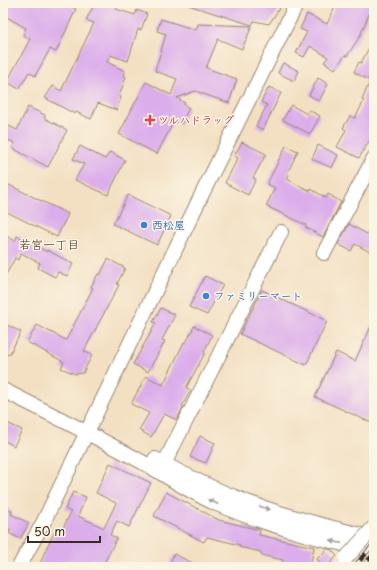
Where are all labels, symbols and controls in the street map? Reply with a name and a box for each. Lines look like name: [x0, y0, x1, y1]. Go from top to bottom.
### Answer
place label: ツルハドラッグ: [158, 111, 234, 128]
marker: ツルハドラッグ: [145, 115, 155, 125]
place label: 西松屋: [152, 216, 185, 233]
marker: 西松屋: [139, 220, 149, 230]
district label: 若宮一丁目: [19, 235, 79, 253]
place label: ファミリーマート: [214, 287, 302, 304]
marker: ファミリーマート: [201, 291, 211, 301]
one-way arrow: [207, 499, 218, 505]
one-way arrow: [259, 505, 271, 511]
scale bar: [28, 518, 100, 544]
text: 50 m: [34, 522, 65, 540]
one-way arrow: [330, 539, 342, 545]

